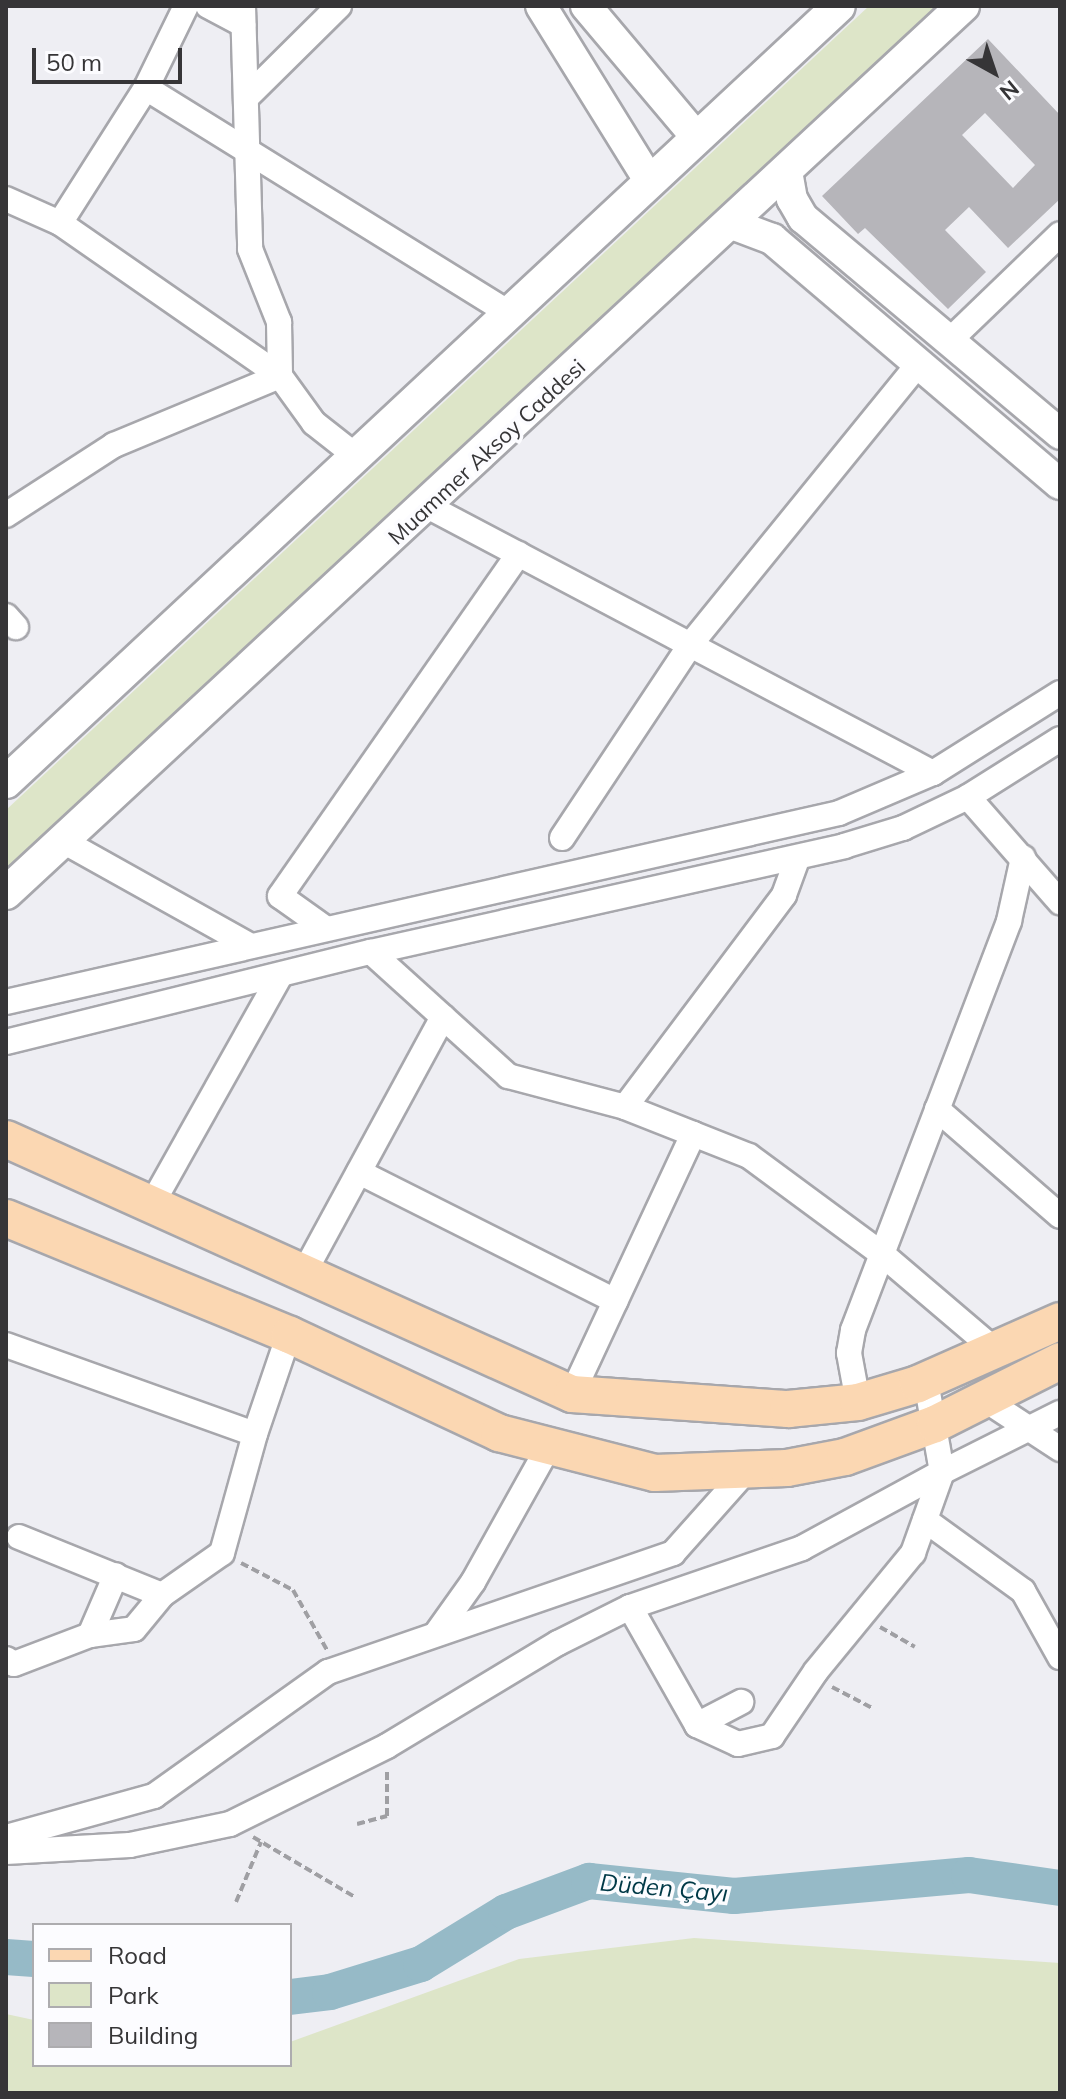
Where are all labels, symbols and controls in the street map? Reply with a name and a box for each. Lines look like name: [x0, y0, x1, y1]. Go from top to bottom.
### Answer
scale bar: [36, 32, 186, 82]
north arrow: [954, 32, 1034, 112]
text: 50 m: [46, 47, 102, 77]
text: N: [994, 74, 1025, 106]
street label: Muammer Aksoy Caddesi: [383, 354, 591, 550]
water label: Düden Çayı: [599, 1868, 729, 1908]
legend: [32, 1923, 292, 2067]
text: Road: [108, 1940, 167, 1970]
text: Park: [108, 1980, 159, 2010]
text: Building: [108, 2020, 198, 2050]

